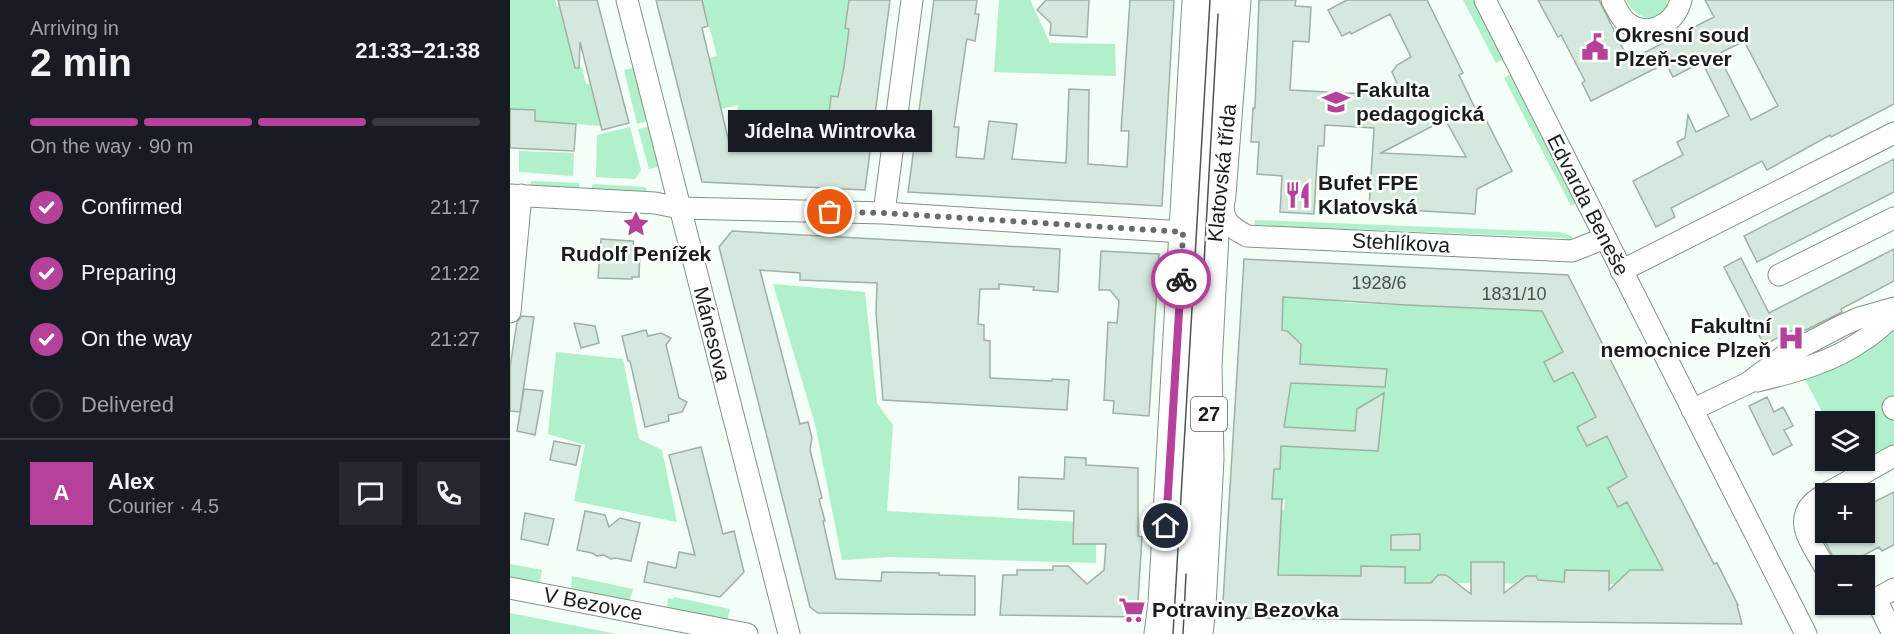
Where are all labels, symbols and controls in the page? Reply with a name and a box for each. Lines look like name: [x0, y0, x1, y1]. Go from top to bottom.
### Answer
text: Arriving in: [30, 17, 119, 39]
place label: Okresní soud Plzeň-sever: [1615, 23, 1749, 70]
public building icon: Okresní soud Plzeň-sever: [1580, 32, 1610, 62]
text: 21:33–21:38: [355, 38, 480, 63]
text: 2 min: [30, 41, 132, 84]
place label: Fakulta pedagogická: [1356, 78, 1485, 125]
school or university icon: Fakulta pedagogická: [1321, 87, 1351, 117]
street label: Klatovská třída: [1203, 102, 1240, 243]
callout: Jídelna Wintrovka: [728, 110, 932, 152]
text: Jídelna Wintrovka: [745, 120, 915, 142]
street label: Edvarda Beneše: [1543, 130, 1634, 279]
text: On the way · 90 m: [30, 135, 193, 157]
place label: Bufet FPE Klatovská: [1318, 171, 1418, 218]
restaurant icon: Bufet FPE Klatovská: [1283, 180, 1313, 210]
pin: [804, 186, 855, 237]
icon: check: [30, 191, 63, 224]
text: Confirmed: [81, 194, 182, 219]
icon: bag: [813, 195, 846, 228]
text: 21:17: [430, 196, 480, 218]
place icon: Rudolf Penížek: [621, 209, 651, 239]
street label: Stehlíkova: [1351, 228, 1451, 257]
place label: Rudolf Penížek: [561, 242, 712, 265]
courier: [1151, 249, 1211, 309]
icon: check: [30, 257, 63, 290]
text: Preparing: [81, 260, 176, 285]
text: 21:22: [430, 262, 480, 284]
icon: bike: [1165, 263, 1198, 296]
house number: 1928/6: [1351, 273, 1407, 293]
street label: Mánesova: [690, 284, 735, 384]
house number: 1831/10: [1481, 284, 1547, 304]
place label: Fakultní nemocnice Plzeň: [1601, 314, 1772, 361]
icon: check: [30, 323, 63, 356]
hospital icon: Fakultní nemocnice Plzeň: [1776, 323, 1806, 353]
text: On the way: [81, 326, 192, 351]
text: 21:27: [430, 328, 480, 350]
text: Delivered: [81, 392, 174, 417]
road number: 27: [1191, 397, 1227, 431]
map controls: [1815, 411, 1875, 615]
button: layers: [1815, 411, 1875, 471]
button: chat: [339, 462, 402, 525]
button: phone: [417, 462, 480, 525]
text: Alex: [108, 469, 154, 494]
text: A: [54, 480, 69, 505]
button: +: [1815, 483, 1875, 543]
text: Courier · 4.5: [108, 495, 219, 517]
pin: [1140, 500, 1191, 551]
icon: home: [1149, 509, 1182, 542]
button: −: [1815, 555, 1875, 615]
street label: V Bezovce: [542, 583, 645, 624]
supermarket icon: Potraviny Bezovka: [1117, 595, 1147, 625]
place label: Potraviny Bezovka: [1152, 598, 1339, 621]

